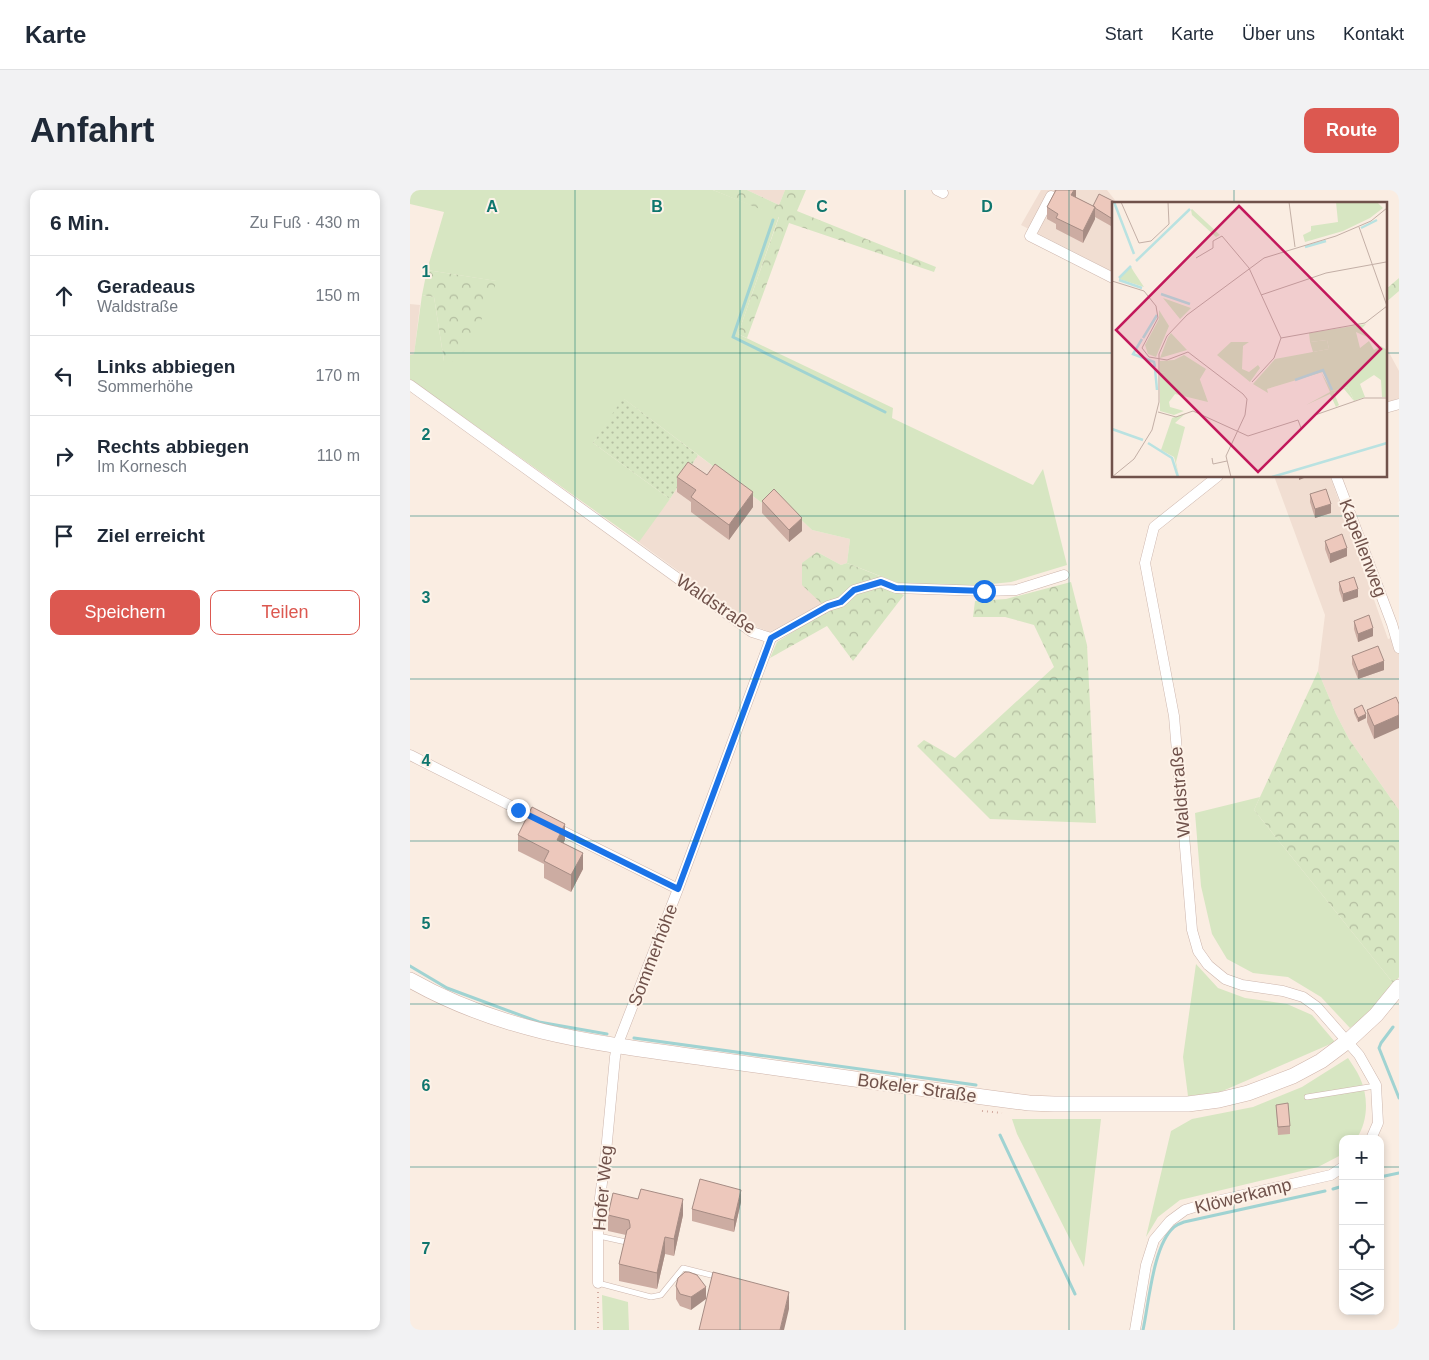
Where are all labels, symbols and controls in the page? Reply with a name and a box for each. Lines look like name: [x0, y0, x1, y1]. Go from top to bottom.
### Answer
text: Karte: [25, 21, 86, 48]
text: Start: [1105, 24, 1143, 44]
text: Karte: [1171, 24, 1214, 44]
text: Über uns: [1242, 24, 1315, 44]
text: Kontakt: [1343, 24, 1404, 44]
button: Route: [1304, 108, 1399, 153]
text: Anfahrt: [30, 110, 154, 149]
text: A: [486, 198, 498, 215]
text: B: [651, 198, 663, 215]
text: C: [816, 198, 828, 215]
text: D: [981, 198, 993, 215]
inset map: [1112, 202, 1386, 478]
text: 6 Min.: [50, 211, 110, 234]
text: Zu Fuß · 430 m: [250, 214, 360, 231]
text: 1: [422, 263, 431, 280]
text: Geradeaus: [97, 276, 195, 297]
icon: ahead: [50, 282, 78, 310]
text: 150 m: [316, 287, 360, 304]
text: Waldstraße: [97, 298, 178, 315]
text: Links abbiegen: [97, 356, 235, 377]
icon: left: [50, 362, 78, 390]
text: 170 m: [316, 367, 360, 384]
text: Sommerhöhe: [97, 378, 193, 395]
text: 2: [422, 426, 431, 443]
text: Rechts abbiegen: [97, 436, 249, 457]
icon: right: [50, 442, 78, 470]
text: 110 m: [317, 447, 360, 464]
text: Im Kornesch: [97, 458, 187, 475]
street label: Kapellenweg: [1335, 496, 1391, 600]
icon: arrive: [50, 522, 78, 550]
text: Ziel erreicht: [97, 525, 205, 546]
street label: Waldstraße: [673, 570, 759, 638]
route start: [973, 580, 996, 603]
text: 3: [422, 589, 431, 606]
button: Speichern: [50, 590, 200, 635]
button: Teilen: [210, 590, 360, 635]
street label: Waldstraße: [1166, 746, 1194, 838]
text: 4: [422, 752, 431, 769]
route end: [507, 799, 530, 822]
street label: Sommerhöhe: [624, 901, 682, 1009]
text: 5: [422, 915, 431, 932]
street label: Bokeler Straße: [856, 1070, 978, 1106]
text: 6: [422, 1077, 431, 1094]
map controls: [1339, 1135, 1384, 1315]
button: +: [1339, 1135, 1384, 1180]
street label: Hofer Weg: [589, 1144, 617, 1232]
street label: Klöwerkamp: [1193, 1174, 1293, 1218]
button: −: [1339, 1180, 1384, 1225]
button: locate: [1339, 1225, 1384, 1270]
text: 7: [422, 1240, 431, 1257]
button: layers: [1339, 1270, 1384, 1315]

